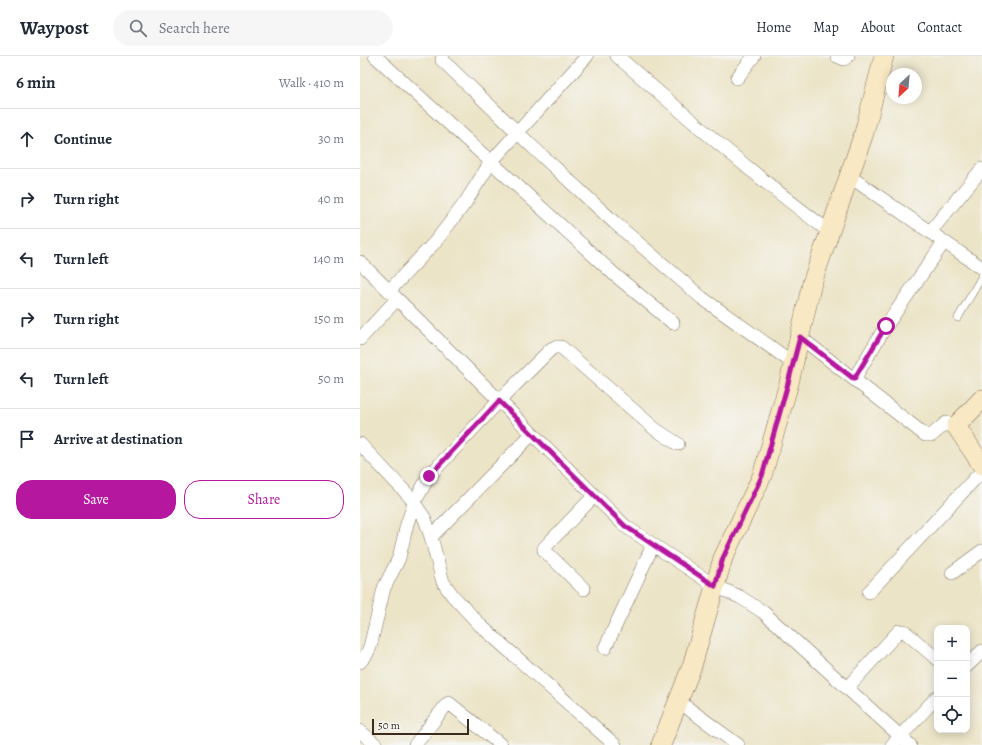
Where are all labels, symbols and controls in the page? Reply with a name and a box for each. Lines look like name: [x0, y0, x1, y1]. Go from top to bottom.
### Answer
search box: [113, 10, 393, 46]
text: Waypost: [20, 15, 89, 41]
icon: search: [127, 17, 149, 39]
text: Search here: [159, 18, 230, 38]
text: Home: [756, 18, 791, 37]
text: Map: [813, 18, 839, 37]
text: About: [861, 18, 895, 37]
text: Contact: [917, 18, 962, 37]
north arrow: [886, 68, 922, 104]
text: 6 min: [16, 71, 56, 94]
text: Walk · 410 m: [279, 74, 344, 91]
icon: ahead: [16, 128, 38, 150]
text: Continue: [54, 129, 112, 149]
text: 30 m: [318, 130, 344, 147]
icon: right: [16, 188, 38, 210]
text: Turn right: [54, 189, 119, 209]
text: 40 m: [318, 190, 344, 207]
icon: left: [16, 248, 38, 270]
text: Turn left: [54, 249, 109, 269]
text: 140 m: [313, 250, 344, 267]
icon: right: [16, 308, 38, 330]
text: Turn right: [54, 309, 119, 329]
text: 150 m: [314, 310, 344, 327]
route start: [877, 317, 895, 335]
icon: left: [16, 368, 38, 390]
text: Turn left: [54, 369, 109, 389]
text: 50 m: [318, 370, 344, 387]
icon: arrive: [16, 428, 38, 450]
text: Arrive at destination: [54, 429, 183, 449]
route end: [420, 467, 438, 485]
button: Save: [16, 480, 176, 519]
button: Share: [184, 480, 344, 519]
map controls: [934, 625, 970, 733]
button: +: [934, 625, 970, 661]
button: −: [934, 661, 970, 697]
button: locate: [934, 697, 970, 733]
scale bar: [372, 717, 469, 736]
text: 50 m: [378, 718, 400, 733]

